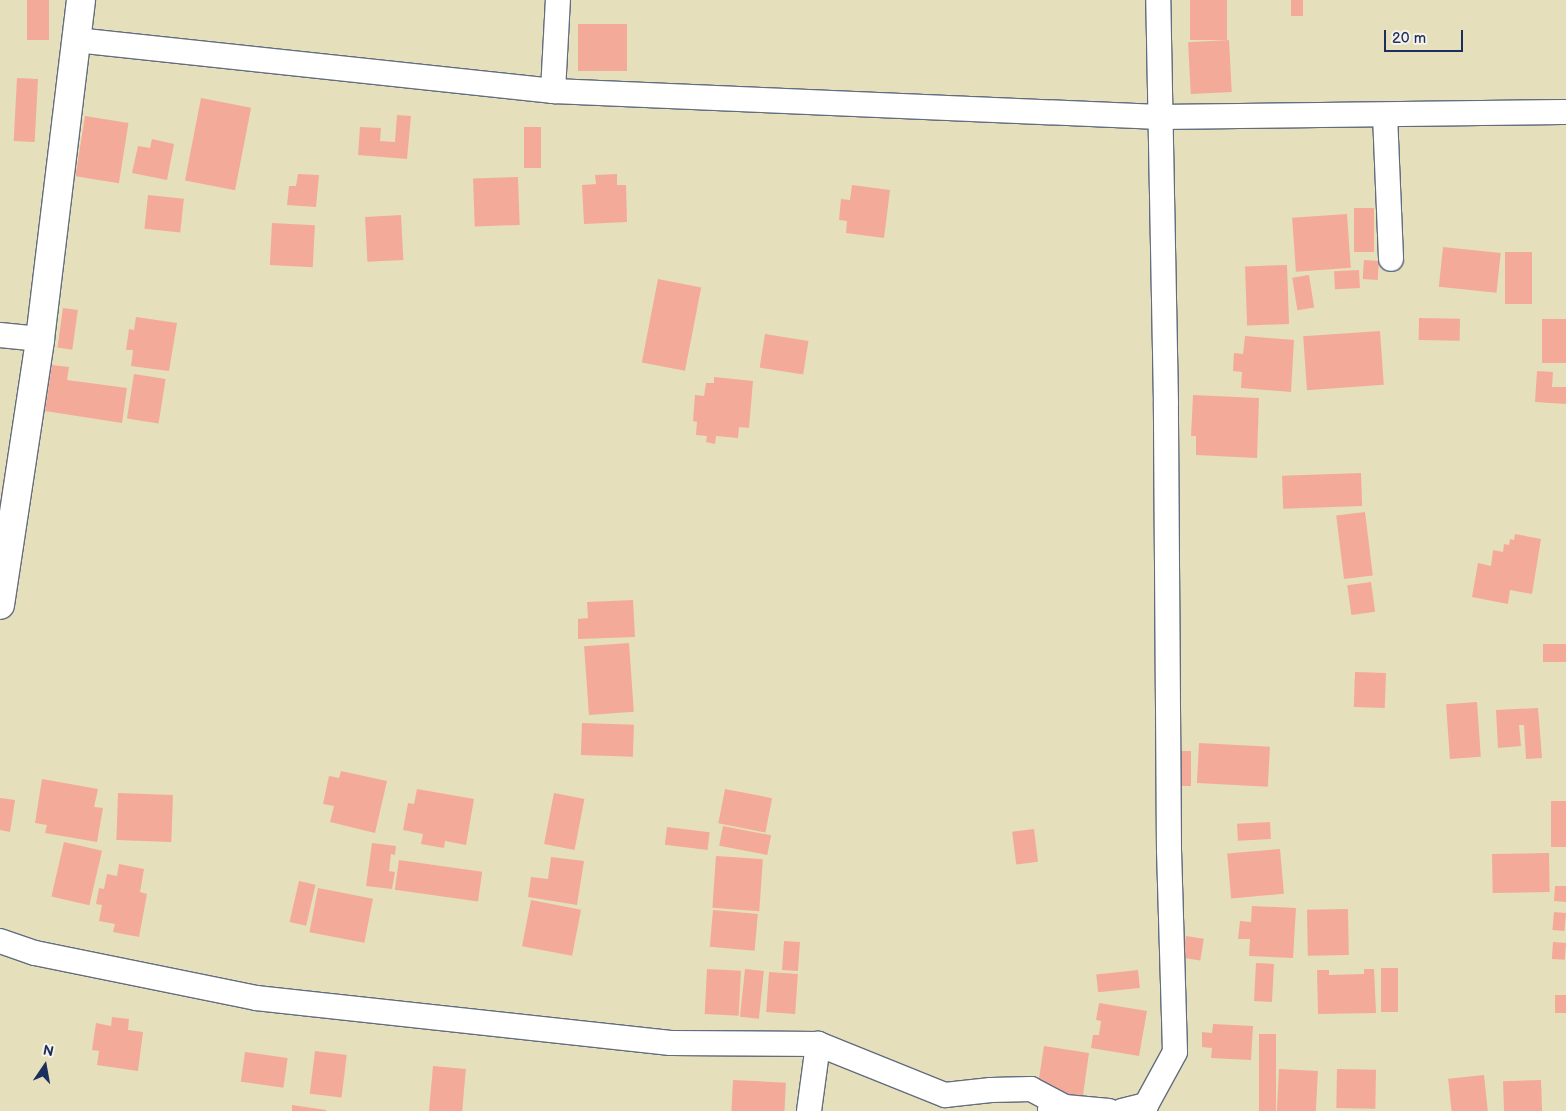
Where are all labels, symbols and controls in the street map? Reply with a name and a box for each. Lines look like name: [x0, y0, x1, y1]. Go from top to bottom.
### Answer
scale bar: [1386, 20, 1465, 52]
text: 20 m: [1392, 29, 1426, 48]
north arrow: [20, 1041, 70, 1091]
text: N: [41, 1041, 55, 1060]

